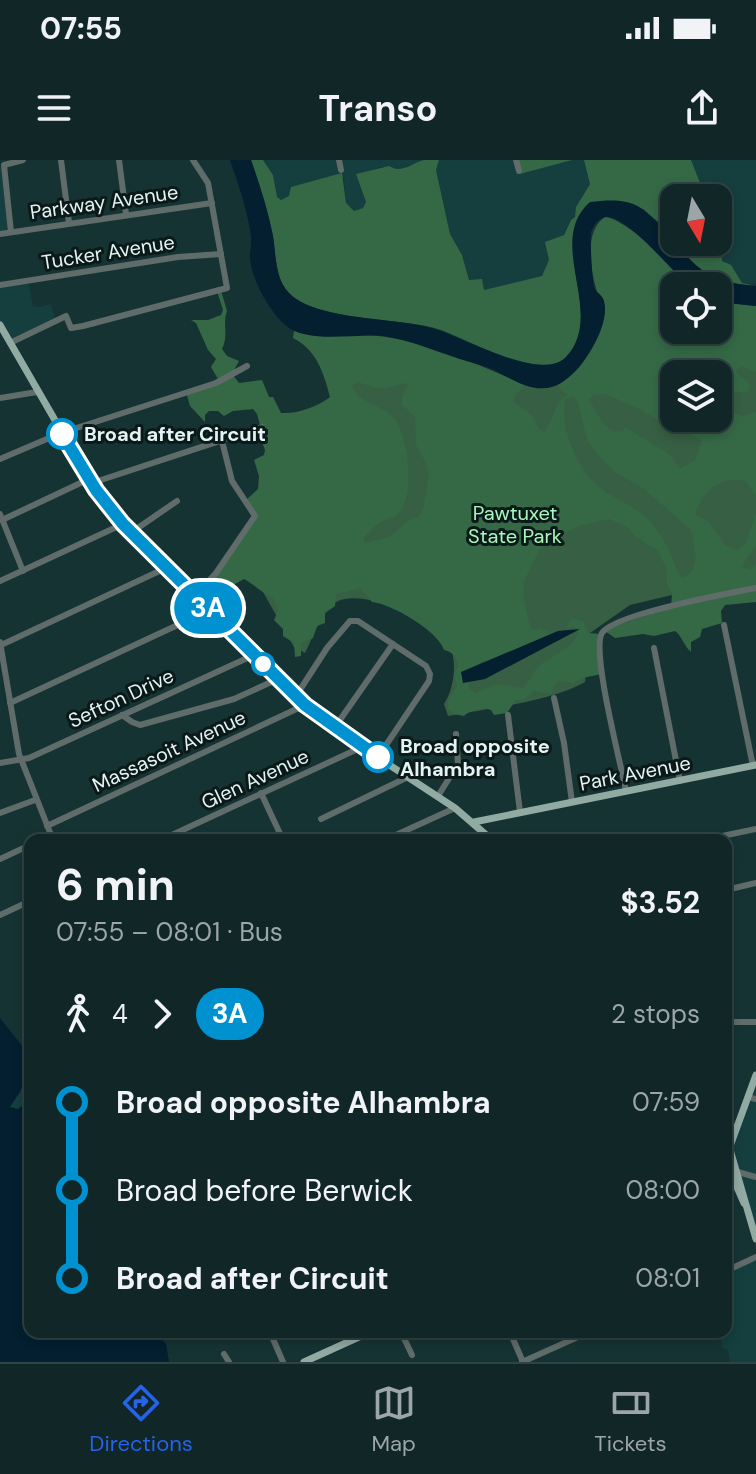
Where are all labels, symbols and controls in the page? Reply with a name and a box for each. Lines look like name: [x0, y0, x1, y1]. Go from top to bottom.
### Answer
text: 07:55: [40, 9, 122, 48]
text: Transo: [319, 85, 437, 132]
icon: menu: [32, 86, 76, 130]
icon: share: [680, 86, 724, 130]
street label: Parkway Avenue: [28, 179, 180, 225]
north arrow: [660, 184, 732, 256]
map controls: [660, 184, 732, 432]
street label: Tucker Avenue: [40, 229, 176, 275]
button: locate: [660, 272, 732, 344]
button: layers: [660, 360, 732, 432]
marker: Broad after Circuit: [47, 419, 77, 449]
place label: Broad after Circuit: [84, 421, 266, 447]
park label: Pawtuxet State Park: [468, 500, 562, 549]
line badge: 3A: [172, 582, 244, 634]
text: 3A: [190, 589, 226, 626]
unlabelled marker: [252, 653, 274, 675]
street label: Sefton Drive: [64, 662, 178, 734]
street label: Massasoit Avenue: [88, 704, 250, 798]
place label: Broad opposite Alhambra: [400, 733, 550, 782]
marker: Broad opposite Alhambra: [363, 742, 393, 772]
street label: Glen Avenue: [197, 743, 313, 815]
street label: Park Avenue: [577, 749, 693, 797]
text: 6 min: [56, 856, 175, 914]
text: $3.52: [620, 883, 700, 922]
text: 07:55 – 08:01 · Bus: [56, 915, 283, 949]
icon: walk: [56, 992, 100, 1036]
icon: forward: [140, 992, 184, 1036]
text: 3A: [212, 995, 248, 1032]
text: 4: [112, 997, 128, 1031]
text: 2 stops: [611, 997, 700, 1031]
text: Broad opposite Alhambra: [116, 1083, 491, 1122]
text: 07:59: [632, 1085, 700, 1119]
text: Broad before Berwick: [116, 1171, 413, 1210]
text: 08:00: [626, 1173, 700, 1207]
text: Broad after Circuit: [116, 1259, 389, 1298]
text: 08:01: [635, 1261, 700, 1295]
tab: Directions: [89, 1381, 193, 1458]
tab: Map: [371, 1381, 416, 1458]
tab: Tickets: [594, 1381, 667, 1458]

